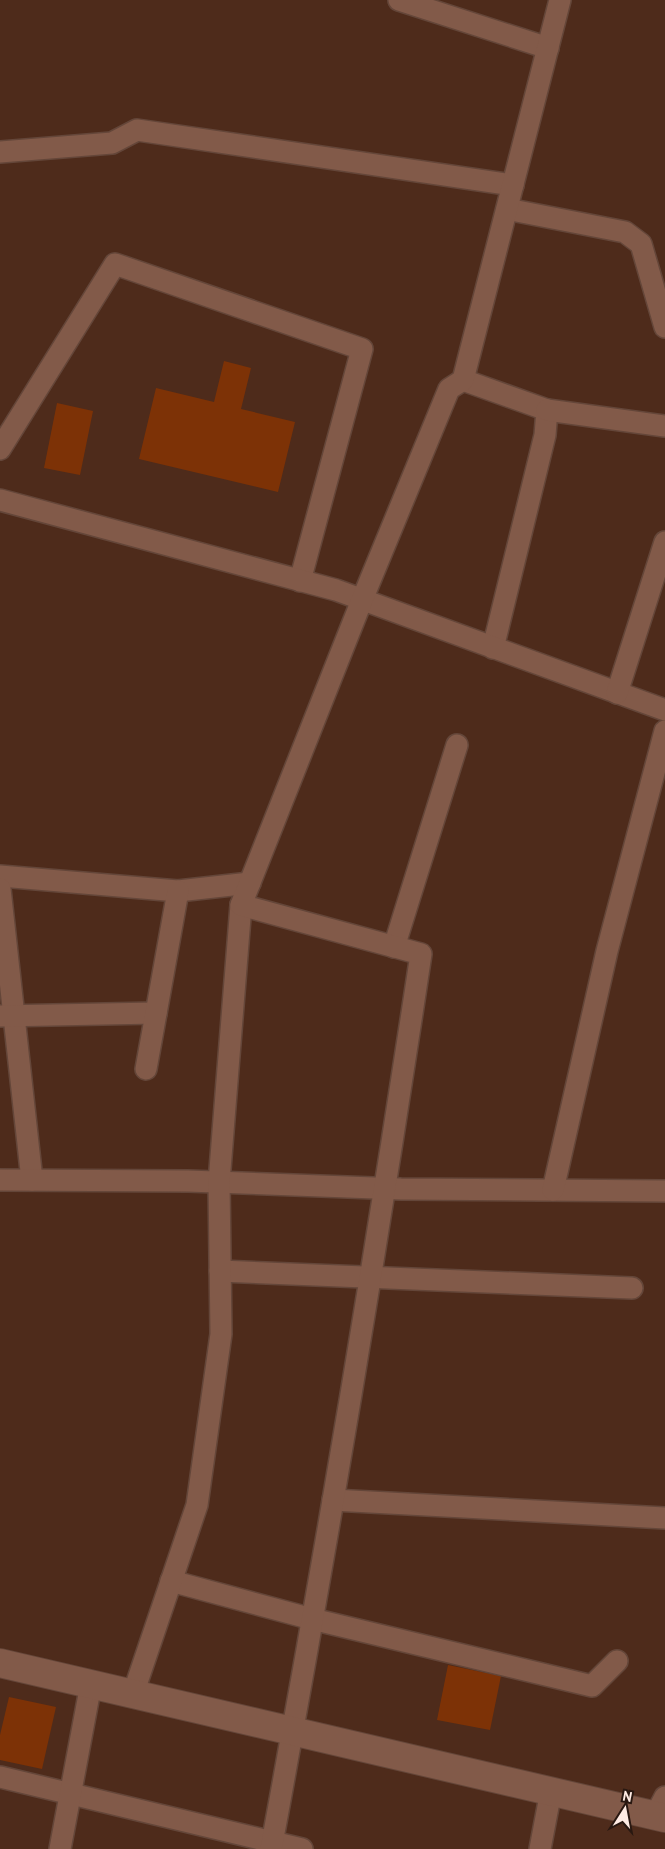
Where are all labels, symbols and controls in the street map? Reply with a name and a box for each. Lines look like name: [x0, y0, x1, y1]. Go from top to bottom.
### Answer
north arrow: [600, 1784, 650, 1834]
text: N: [621, 1787, 634, 1806]

